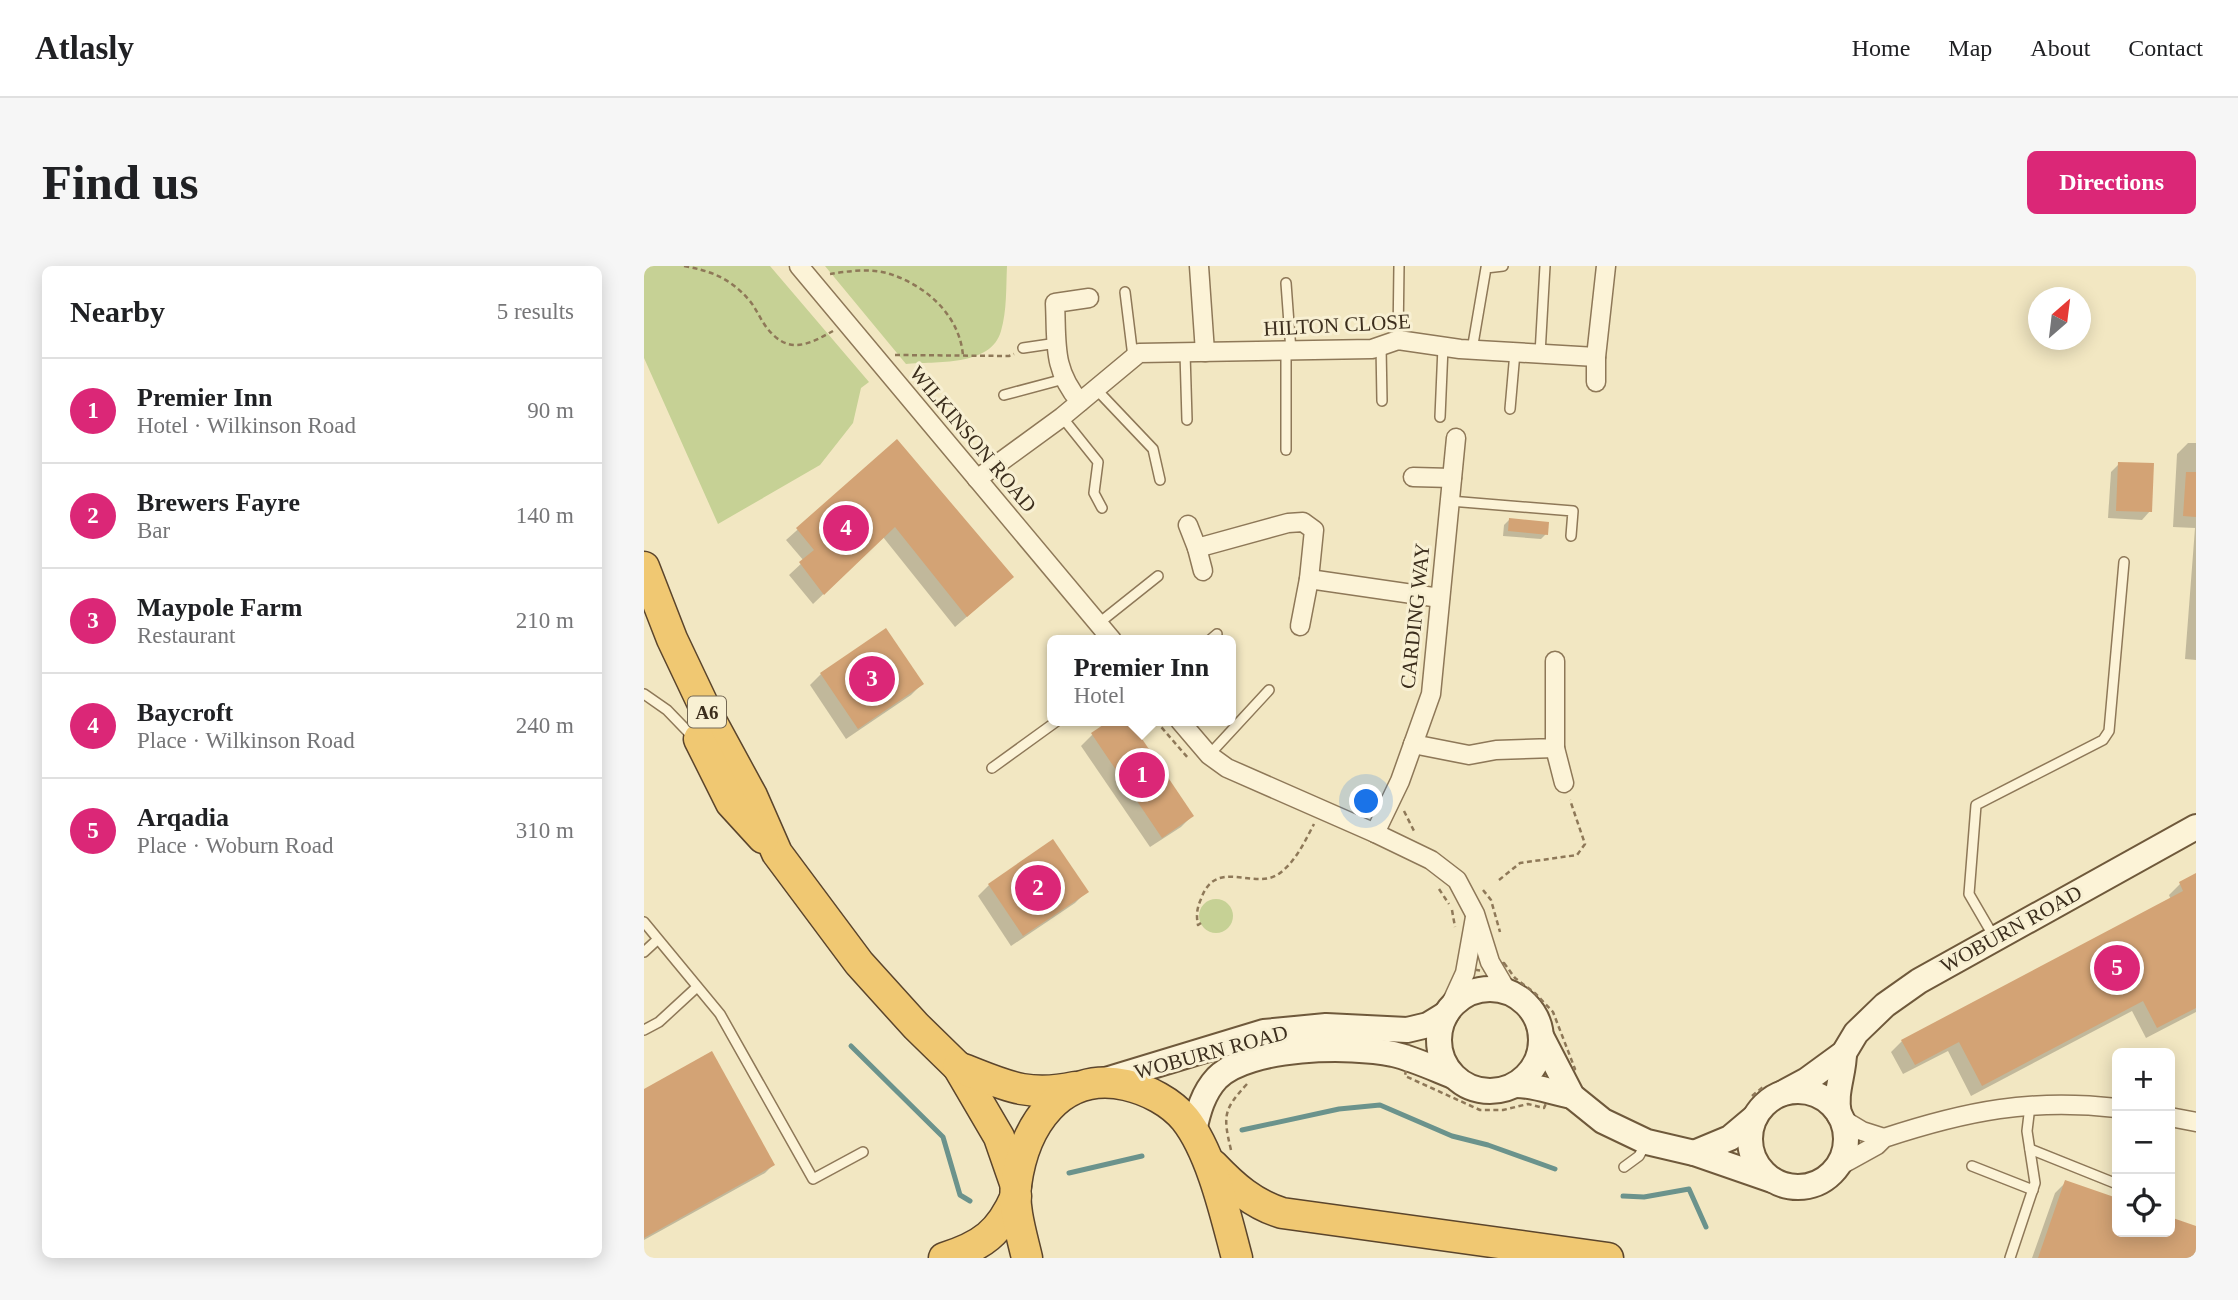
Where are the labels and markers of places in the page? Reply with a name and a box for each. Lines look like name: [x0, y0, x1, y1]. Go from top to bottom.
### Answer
pin: 4: [823, 502, 869, 554]
pin: 3: [849, 653, 895, 705]
pin: 1: [1119, 749, 1165, 801]
pin: 2: [1015, 862, 1061, 914]
pin: 5: [2094, 942, 2140, 994]

